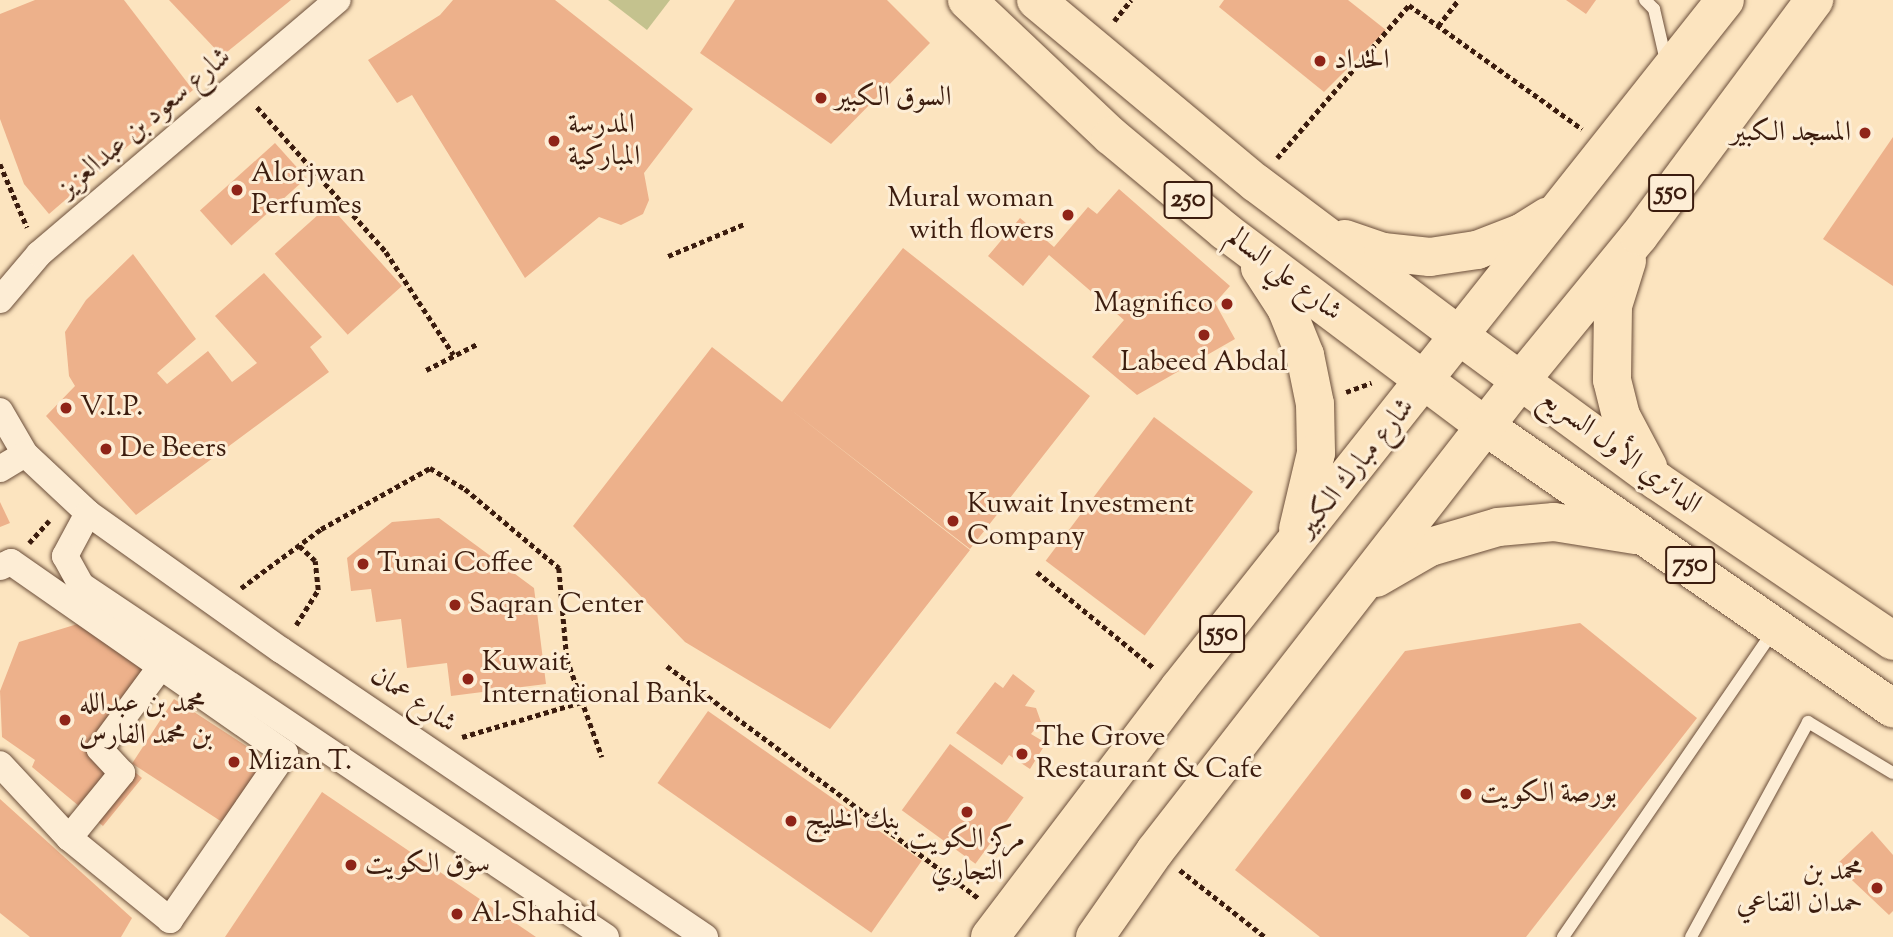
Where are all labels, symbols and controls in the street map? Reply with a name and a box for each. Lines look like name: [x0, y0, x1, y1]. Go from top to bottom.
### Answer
street label: شارع سعود بن عبدالعزيز: [52, 41, 238, 205]
place label: الحداد: [1334, 44, 1390, 78]
marker: الحداد: [1312, 53, 1328, 69]
place label: السوق الكبير: [835, 81, 952, 115]
marker: السوق الكبير: [813, 90, 829, 106]
place label: المدرسة المباركية: [568, 108, 640, 174]
place label: المسجد الكبير: [1730, 116, 1851, 150]
marker: المسجد الكبير: [1857, 125, 1873, 141]
marker: المدرسة المباركية: [546, 133, 562, 149]
place label: Alorjwan Perfumes: [251, 157, 365, 223]
road number: 550: [1646, 170, 1696, 216]
road number: 250: [1164, 178, 1212, 223]
marker: Alorjwan Perfumes: [229, 182, 245, 198]
place label: Mural woman with flowers: [887, 182, 1054, 248]
marker: Mural woman with flowers: [1060, 207, 1076, 223]
street label: شارع علي السالم: [1220, 221, 1348, 329]
place label: Magnifico: [1093, 287, 1213, 321]
marker: Magnifico: [1219, 296, 1235, 312]
marker: Labeed Abdal: [1196, 327, 1212, 343]
place label: Labeed Abdal: [1120, 346, 1288, 380]
street label: الدائري الأول السريع: [1533, 382, 1707, 522]
place label: V.I.P.: [80, 391, 143, 425]
street label: شارع مبارك الكبير: [1290, 392, 1422, 544]
marker: V.I.P.: [58, 400, 74, 416]
place label: De Beers: [120, 432, 226, 466]
marker: De Beers: [98, 441, 114, 457]
place label: Kuwait Investment Company: [967, 488, 1194, 554]
marker: Kuwait Investment Company: [945, 513, 961, 529]
road number: 750: [1664, 542, 1716, 587]
place label: Tunai Coffee: [377, 547, 533, 581]
marker: Tunai Coffee: [355, 556, 371, 572]
place label: Saqran Center: [469, 588, 644, 622]
marker: Saqran Center: [447, 597, 463, 613]
road number: 550: [1198, 612, 1246, 656]
place label: Kuwait International Bank: [482, 646, 708, 712]
street label: شارع عمان: [363, 659, 463, 741]
marker: Kuwait International Bank: [460, 671, 476, 687]
place label: محمد بن عبدالله بن محمد الفارس: [79, 687, 212, 753]
marker: محمد بن عبدالله بن محمد الفارس: [57, 712, 73, 728]
place label: The Grove Restaurant & Cafe: [1036, 721, 1262, 787]
place label: Mizan T.: [248, 745, 352, 779]
marker: The Grove Restaurant & Cafe: [1014, 746, 1030, 762]
marker: Mizan T.: [226, 754, 242, 770]
place label: بورصة الكويت: [1480, 777, 1617, 811]
marker: بورصة الكويت: [1458, 786, 1474, 802]
place label: بنك الخليج: [805, 804, 900, 838]
marker: مركز الكويت التجاري: [959, 804, 975, 820]
marker: بنك الخليج: [783, 813, 799, 829]
place label: مركز الكويت التجاري: [909, 823, 1025, 889]
place label: سوق الكويت: [365, 848, 490, 882]
place label: محمد بن حمدان القناعي: [1736, 855, 1863, 921]
marker: سوق الكويت: [343, 857, 359, 873]
marker: محمد بن حمدان القناعي: [1869, 880, 1885, 896]
place label: Al-Shahid: [471, 897, 597, 931]
marker: Al-Shahid: [449, 906, 465, 922]

